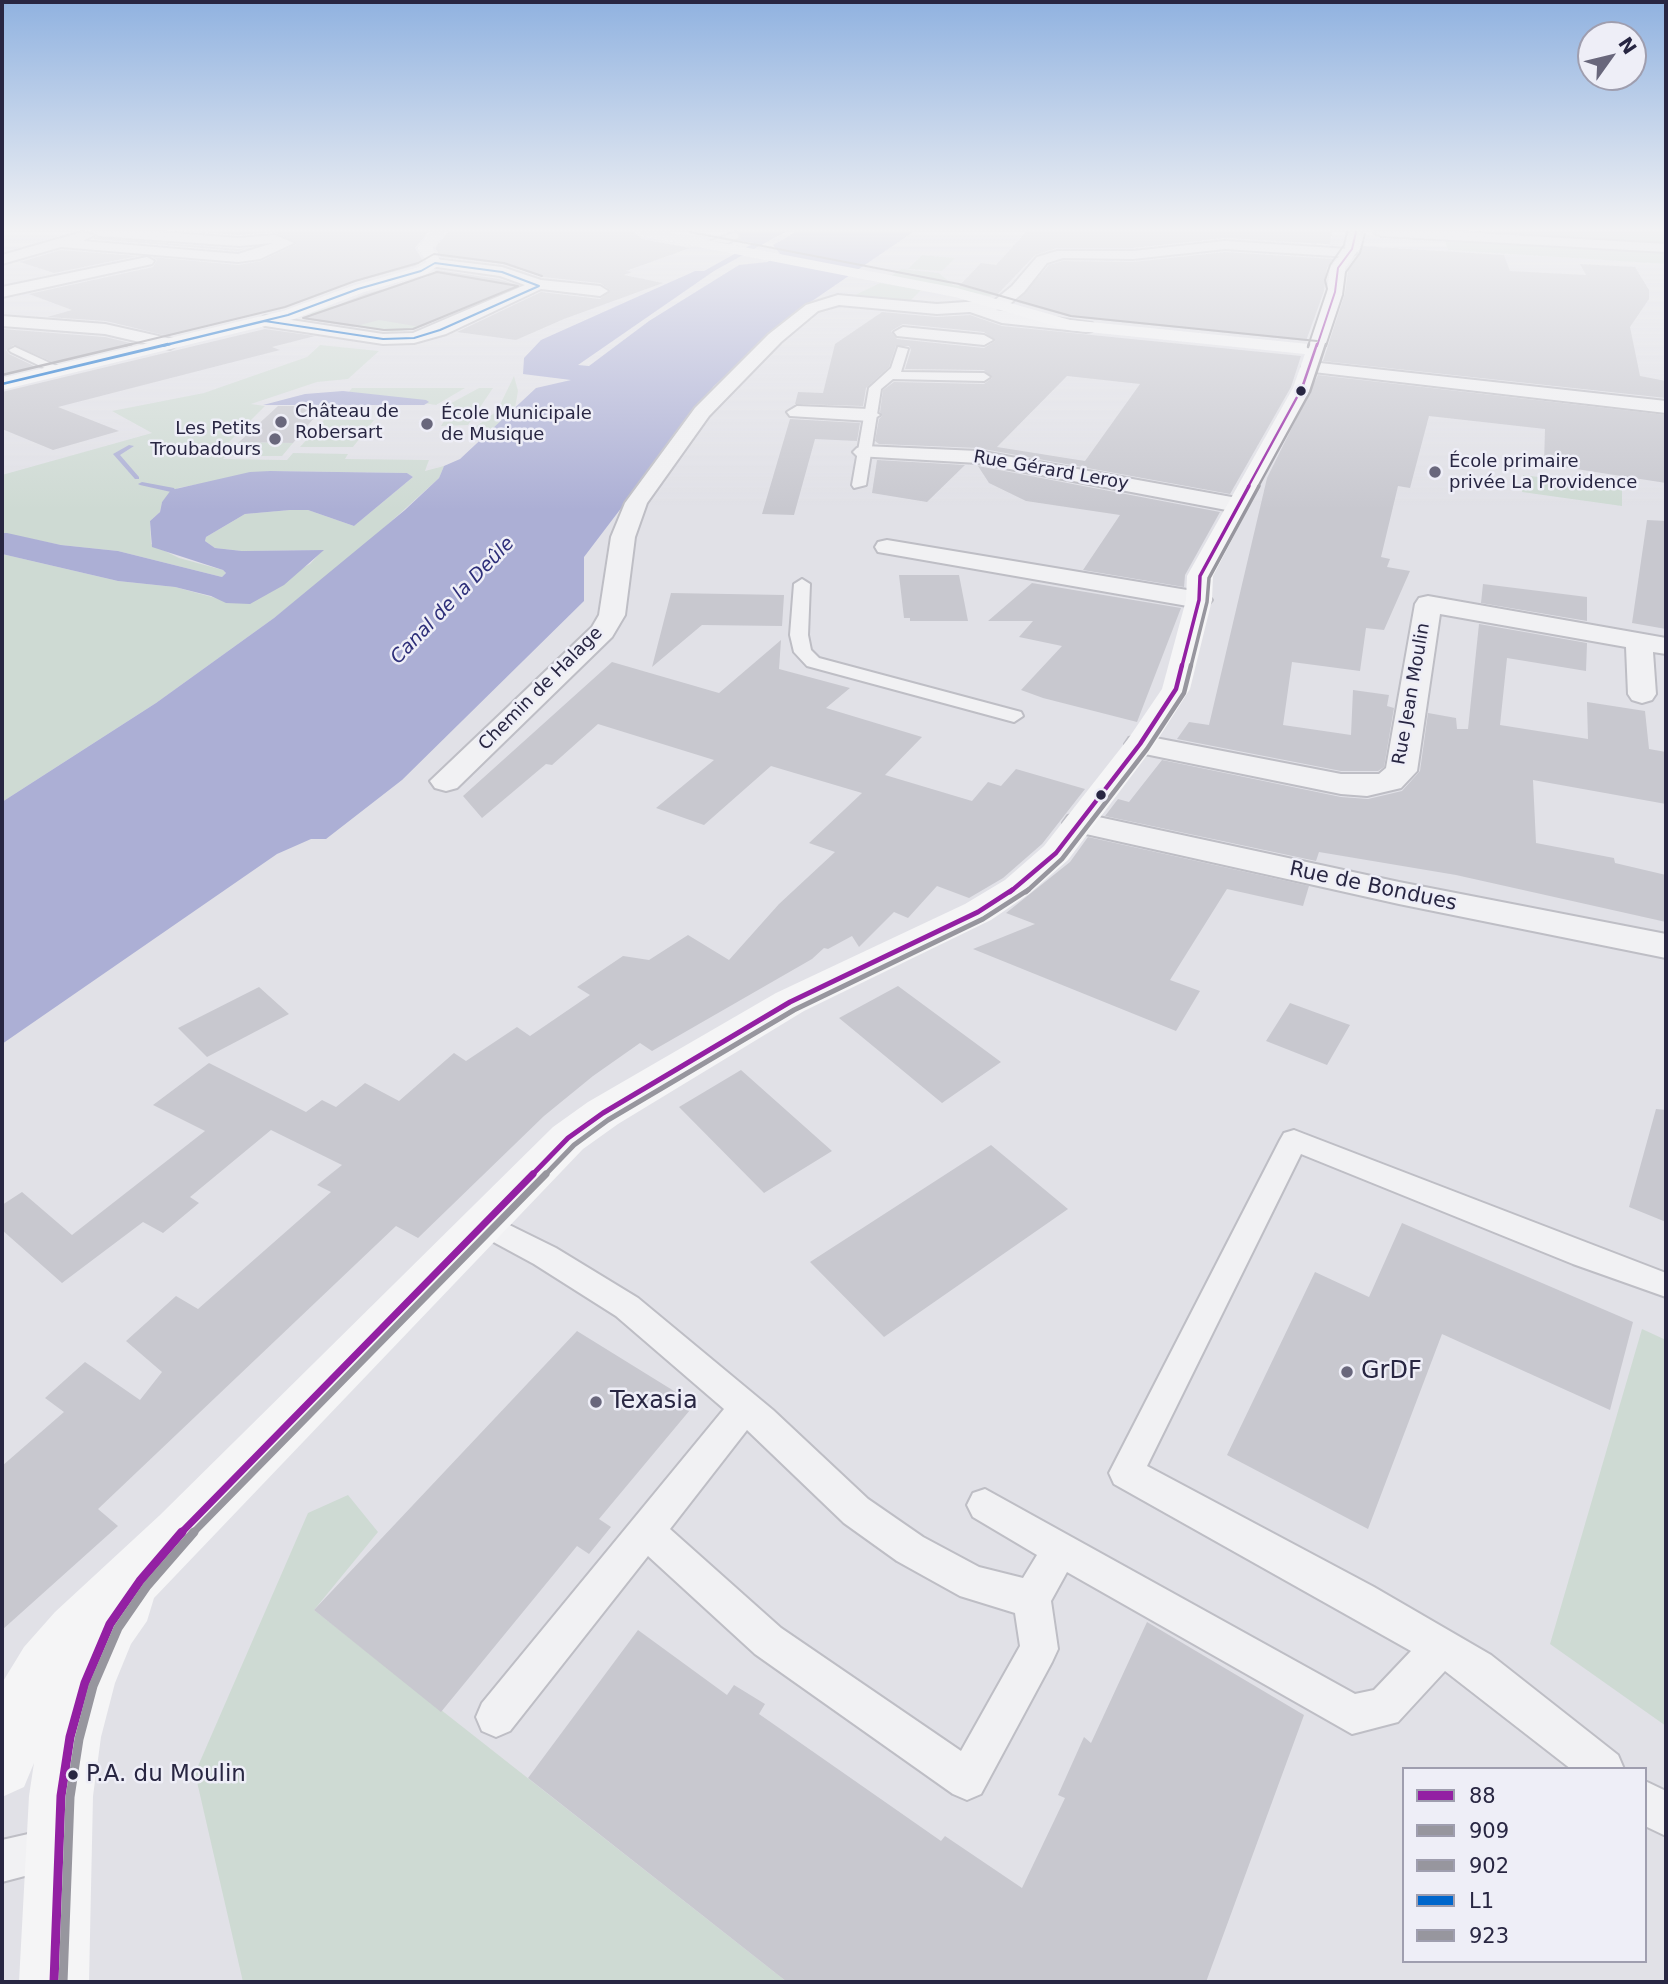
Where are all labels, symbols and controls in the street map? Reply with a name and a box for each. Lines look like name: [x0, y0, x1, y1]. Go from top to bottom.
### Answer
north arrow: [1577, 21, 1647, 91]
text: N: [1614, 33, 1641, 58]
unlabelled marker: [1294, 384, 1308, 398]
place label: Château de Robersart: [295, 401, 399, 444]
place label: École Municipale de Musique: [441, 403, 592, 446]
marker: Château de Robersart: [273, 414, 289, 430]
marker: École Municipale de Musique: [419, 416, 435, 432]
place label: Les Petits Troubadours: [150, 418, 261, 460]
marker: Les Petits Troubadours: [267, 431, 283, 447]
street label: Rue Gérard Leroy: [972, 447, 1130, 495]
place label: École primaire privée La Providence: [1449, 451, 1637, 494]
marker: École primaire privée La Providence: [1427, 464, 1443, 480]
water label: Canal de la Deûle: [386, 533, 520, 669]
street label: Rue Jean Moulin: [1389, 621, 1435, 767]
street label: Chemin de Halage: [475, 623, 607, 755]
unlabelled marker: [1094, 788, 1108, 802]
street label: Rue de Bondues: [1287, 857, 1459, 917]
place label: GrDF: [1361, 1358, 1422, 1386]
marker: GrDF: [1339, 1364, 1355, 1380]
place label: Texasia: [610, 1388, 698, 1416]
marker: Texasia: [588, 1394, 604, 1410]
place label: P.A. du Moulin: [86, 1761, 246, 1789]
legend: [1402, 1767, 1647, 1963]
marker: P.A. du Moulin: [66, 1768, 80, 1782]
text: 88: [1469, 1784, 1496, 1808]
text: 909: [1469, 1819, 1509, 1843]
text: 902: [1469, 1854, 1509, 1878]
text: L1: [1469, 1889, 1494, 1913]
text: 923: [1469, 1924, 1509, 1948]

